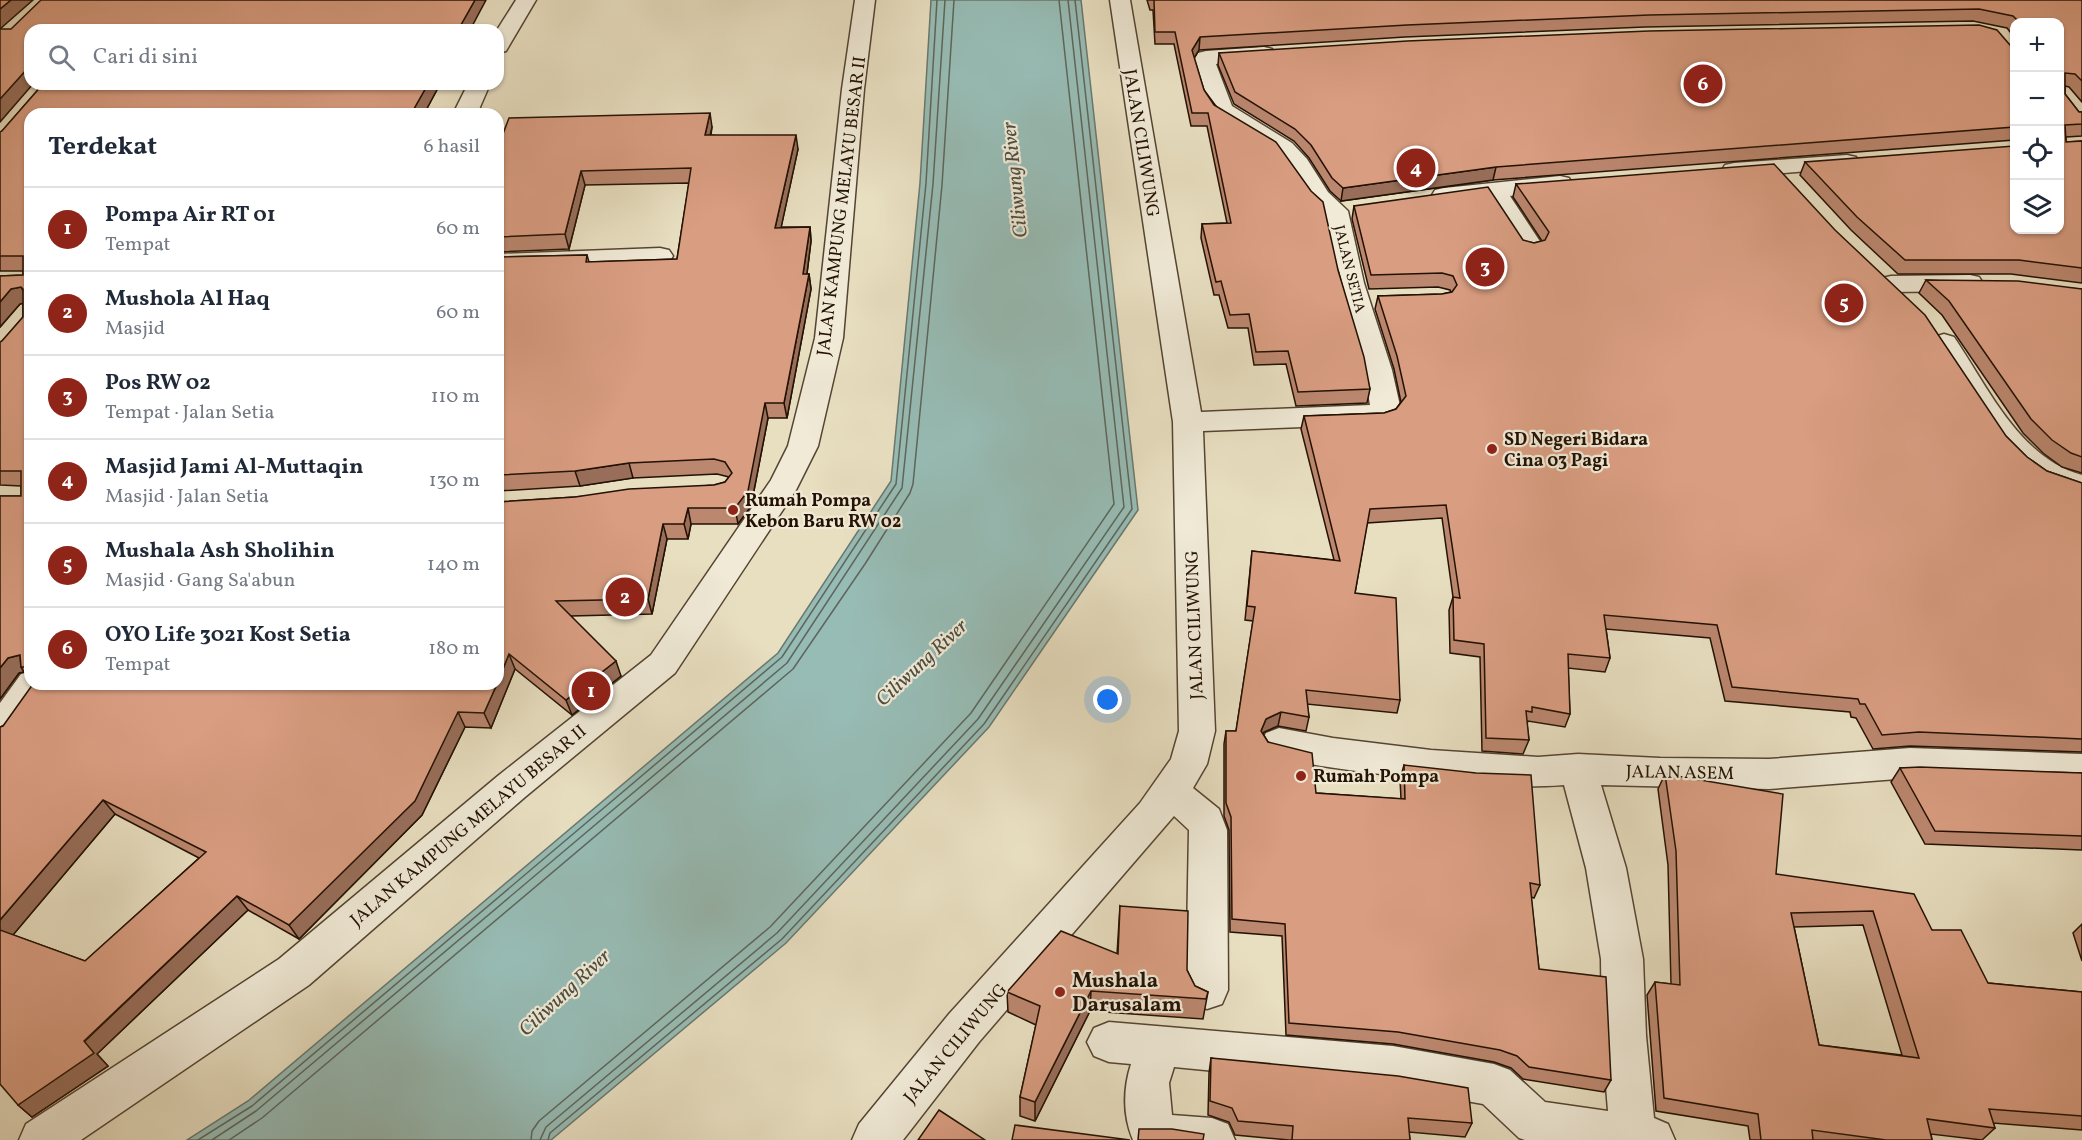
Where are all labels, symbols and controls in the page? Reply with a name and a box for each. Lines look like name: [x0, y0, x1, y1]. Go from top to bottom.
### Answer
map controls: [2010, 18, 2064, 234]
button: +: [2010, 18, 2064, 72]
search box: [24, 24, 504, 90]
icon: search: [45, 41, 78, 74]
text: Cari di sini: [93, 42, 198, 73]
street label: JALAN KAMPUNG MELAYU BESAR II: [812, 55, 873, 358]
pin: 6: [1684, 62, 1722, 106]
street label: JALAN CILIWUNG: [1116, 67, 1165, 219]
button: −: [2010, 72, 2064, 126]
water label: Ciliwung River: [996, 120, 1036, 239]
button: locate: [2010, 126, 2064, 180]
text: Terdekat: [48, 129, 157, 165]
text: 6 hasil: [423, 133, 480, 161]
pin: 4: [1396, 146, 1436, 190]
button: layers: [2010, 180, 2064, 234]
text: Pompa Air RT 01: [105, 200, 276, 231]
text: 1: [63, 215, 72, 243]
text: 60 m: [436, 215, 480, 243]
street label: JALAN SETIA: [1327, 223, 1370, 316]
text: Tempat: [105, 231, 171, 259]
pin: 3: [1466, 244, 1504, 290]
pin: 5: [1824, 280, 1864, 326]
text: Mushola Al Haq: [105, 284, 270, 315]
text: 2: [62, 299, 73, 327]
text: 60 m: [436, 299, 480, 327]
text: Masjid: [105, 315, 165, 343]
text: Pos RW 02: [105, 368, 211, 399]
text: 3: [62, 383, 73, 411]
text: 110 m: [431, 383, 480, 411]
text: Tempat · Jalan Setia: [105, 399, 274, 427]
place label: SD Negeri Bidara Cina 03 Pagi: [1504, 428, 1648, 474]
marker: SD Negeri Bidara Cina 03 Pagi: [1485, 442, 1499, 456]
text: Masjid Jami Al-Muttaqin: [105, 452, 364, 483]
text: 4: [61, 467, 74, 495]
text: 130 m: [429, 467, 480, 495]
text: Masjid · Jalan Setia: [105, 483, 269, 511]
place label: Rumah Pompa Kebon Baru RW 02: [745, 489, 901, 535]
marker: Rumah Pompa Kebon Baru RW 02: [726, 503, 740, 517]
text: Mushala Ash Sholihin: [105, 536, 335, 567]
street label: JALAN CILIWUNG: [1180, 550, 1211, 700]
text: 5: [63, 551, 72, 579]
text: 140 m: [427, 551, 480, 579]
text: Masjid · Gang Sa'abun: [105, 567, 295, 595]
pin: 2: [606, 574, 644, 620]
water label: Ciliwung River: [870, 613, 975, 714]
text: OYO Life 3021 Kost Setia: [105, 620, 351, 651]
text: 6: [62, 635, 73, 663]
text: 180 m: [428, 635, 480, 663]
text: Tempat: [105, 651, 171, 679]
pin: 1: [572, 668, 610, 714]
your location: [1093, 685, 1122, 714]
street label: JALAN KAMPUNG MELAYU BESAR II: [345, 720, 593, 933]
street label: JALAN ASEM: [1626, 760, 1735, 787]
place label: Rumah Pompa: [1313, 765, 1439, 790]
marker: Rumah Pompa: [1294, 769, 1308, 783]
water label: Ciliwung River: [513, 943, 618, 1044]
place label: Mushala Darusalam: [1072, 967, 1182, 1020]
street label: JALAN CILIWUNG: [898, 979, 1014, 1109]
marker: Mushala Darusalam: [1053, 985, 1067, 999]

